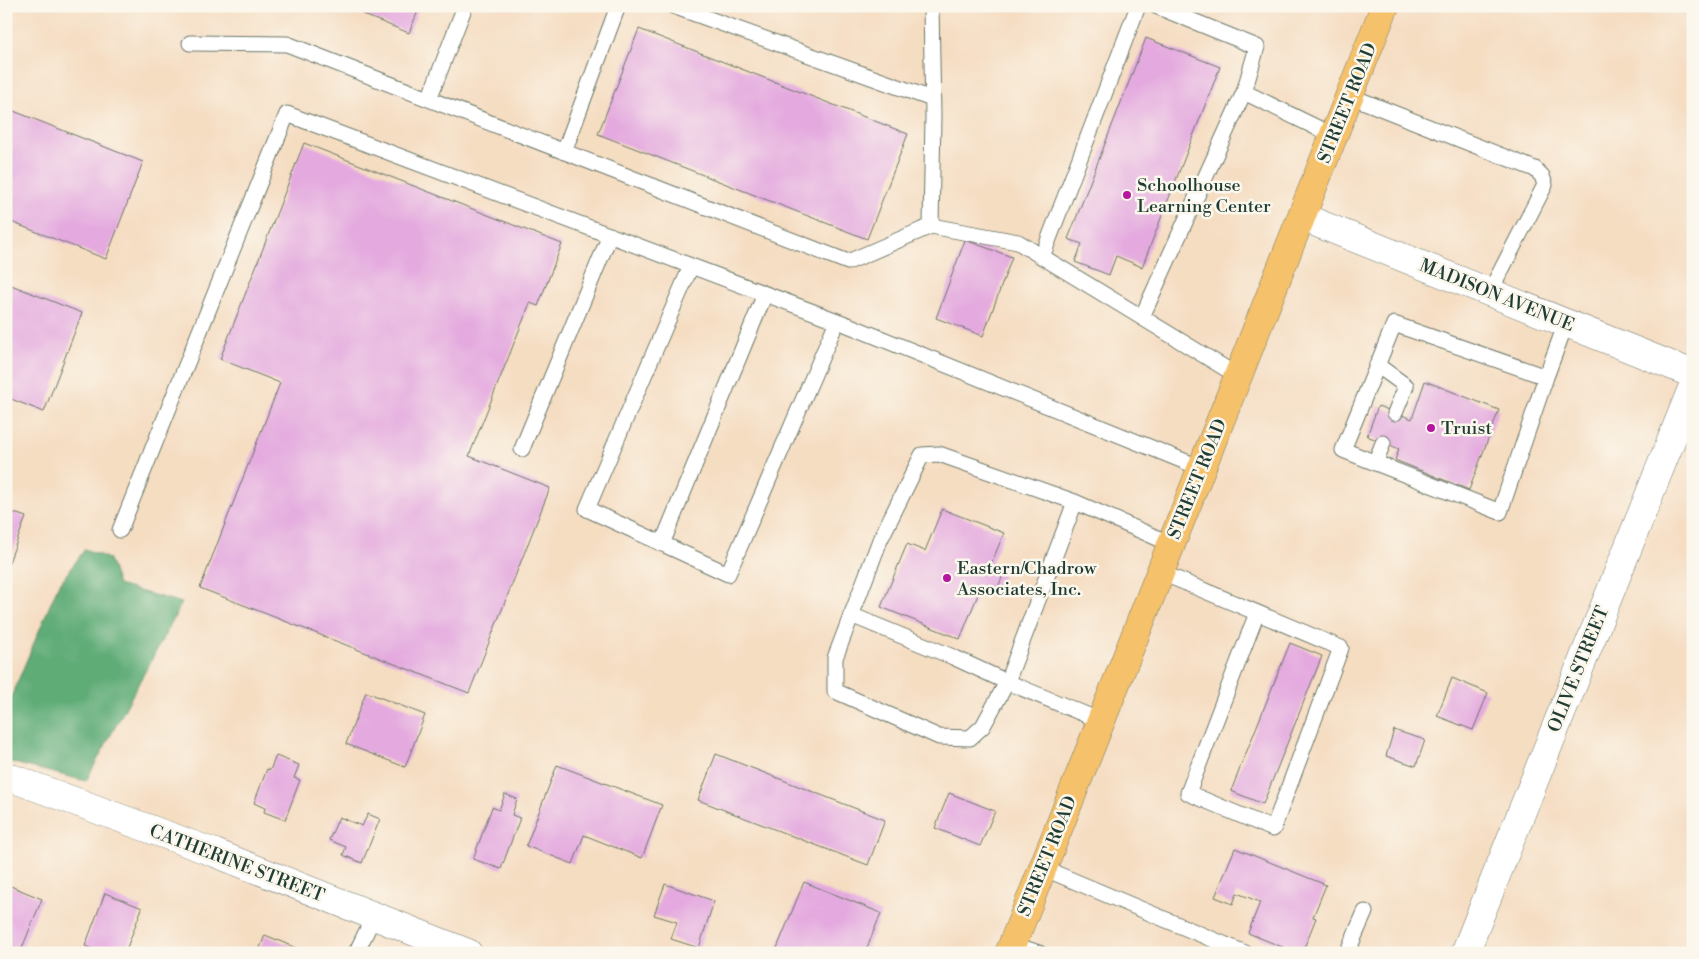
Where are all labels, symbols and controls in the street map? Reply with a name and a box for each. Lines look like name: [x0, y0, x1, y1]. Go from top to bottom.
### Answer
street label: STREET ROAD: [1313, 39, 1382, 167]
place label: Schoolhouse Learning Center: [1137, 174, 1271, 218]
marker: Schoolhouse Learning Center: [1121, 189, 1133, 201]
street label: MADISON AVENUE: [1416, 254, 1578, 337]
street label: STREET ROAD: [1163, 415, 1232, 543]
place label: Truist: [1441, 417, 1492, 440]
marker: Truist: [1425, 422, 1437, 434]
place label: Eastern/Chadrow Associates, Inc.: [956, 557, 1097, 601]
marker: Eastern/Chadrow Associates, Inc.: [941, 572, 953, 584]
street label: OLIVE STREET: [1543, 602, 1614, 736]
street label: STREET ROAD: [1013, 792, 1082, 920]
street label: CATHERINE STREET: [146, 819, 328, 908]

